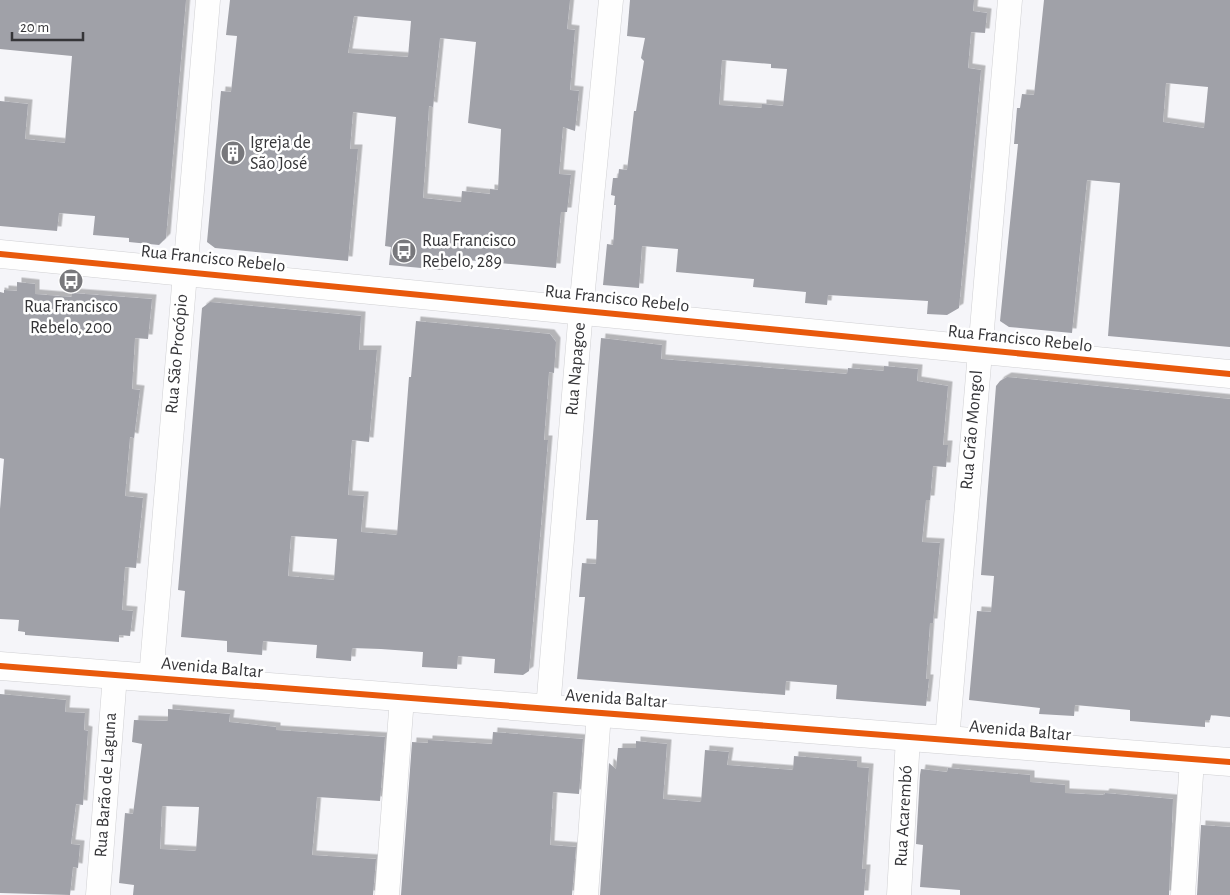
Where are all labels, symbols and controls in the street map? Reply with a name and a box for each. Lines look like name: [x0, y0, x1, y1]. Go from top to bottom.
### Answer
scale bar: [12, 10, 84, 42]
text: 20 m: [20, 20, 49, 35]
place label: Igreja de São José: [250, 134, 311, 173]
building icon: Igreja de São José: [220, 140, 246, 166]
place label: Rua Francisco Rebelo, 289: [422, 232, 516, 271]
bus stop icon: Rua Francisco Rebelo, 289: [391, 238, 417, 264]
street label: Rua Francisco Rebelo: [140, 242, 286, 276]
bus stop icon: Rua Francisco Rebelo, 200: [58, 268, 84, 294]
street label: Rua Francisco Rebelo: [544, 282, 690, 316]
street label: Rua São Procópio: [163, 293, 191, 415]
place label: Rua Francisco Rebelo, 200: [24, 298, 118, 337]
street label: Rua Napagoe: [563, 322, 589, 416]
street label: Rua Francisco Rebelo: [947, 322, 1093, 356]
street label: Rua Grão Mongol: [958, 369, 986, 491]
street label: Avenida Baltar: [160, 655, 264, 681]
street label: Avenida Baltar: [564, 686, 668, 712]
street label: Rua Barão de Laguna: [92, 712, 120, 858]
street label: Avenida Baltar: [968, 718, 1072, 744]
street label: Rua Acarembó: [892, 765, 916, 867]

